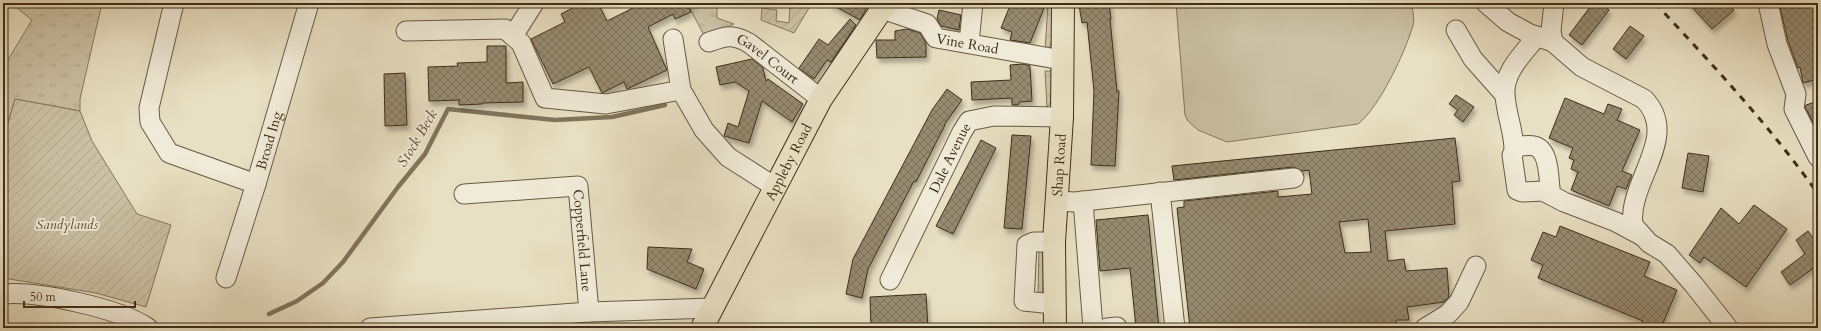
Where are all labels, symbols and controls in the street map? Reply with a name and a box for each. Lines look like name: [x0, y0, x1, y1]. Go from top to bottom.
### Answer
street label: Gavel Court: [734, 29, 803, 89]
street label: Vine Road: [935, 29, 1001, 59]
water label: Stock Beck: [392, 105, 442, 171]
street label: Broad Ing: [252, 109, 287, 172]
street label: Dale Avenue: [925, 119, 976, 197]
street label: Appleby Road: [761, 120, 817, 204]
street label: Shap Road: [1048, 133, 1071, 197]
street label: Copperfield Lane: [568, 189, 596, 292]
park label: Sandylands: [36, 215, 99, 234]
scale bar: [24, 283, 135, 309]
text: 50 m: [30, 289, 57, 305]

